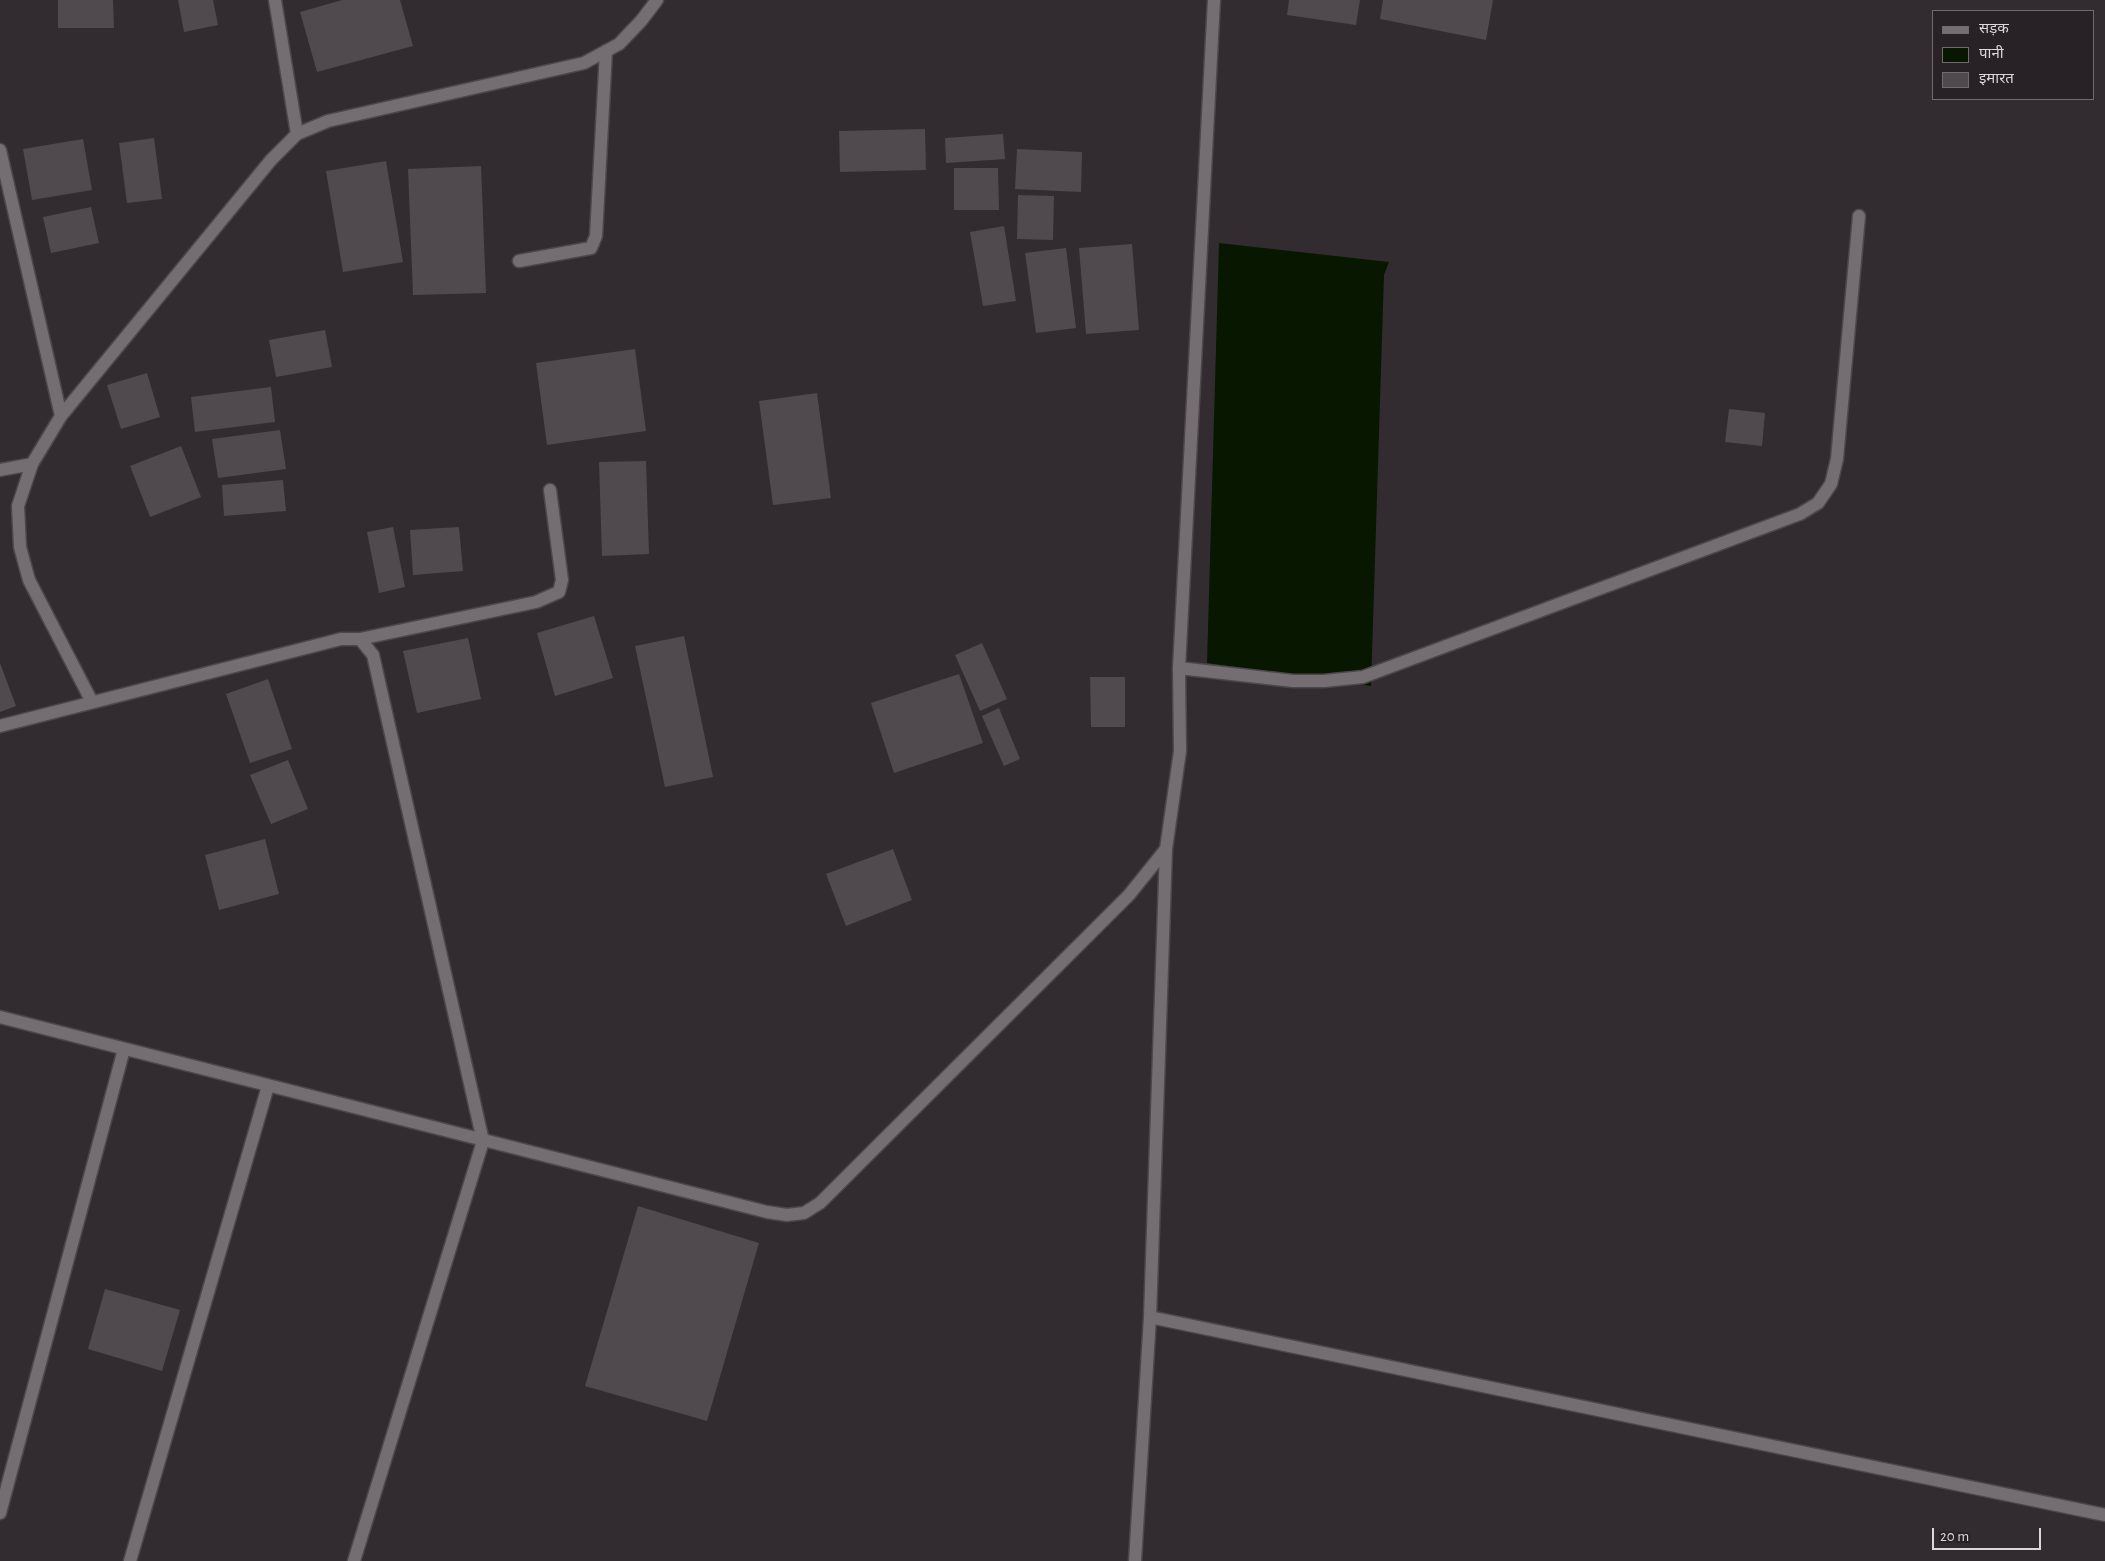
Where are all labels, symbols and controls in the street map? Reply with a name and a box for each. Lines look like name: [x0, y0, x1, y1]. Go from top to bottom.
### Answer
legend: [1932, 10, 2095, 100]
text: सड़क: [1979, 21, 2009, 36]
text: पानी: [1979, 46, 2004, 61]
text: इमारत: [1979, 71, 2014, 86]
scale bar: [1935, 1518, 2044, 1550]
text: 20 m: [1940, 1529, 1969, 1544]

